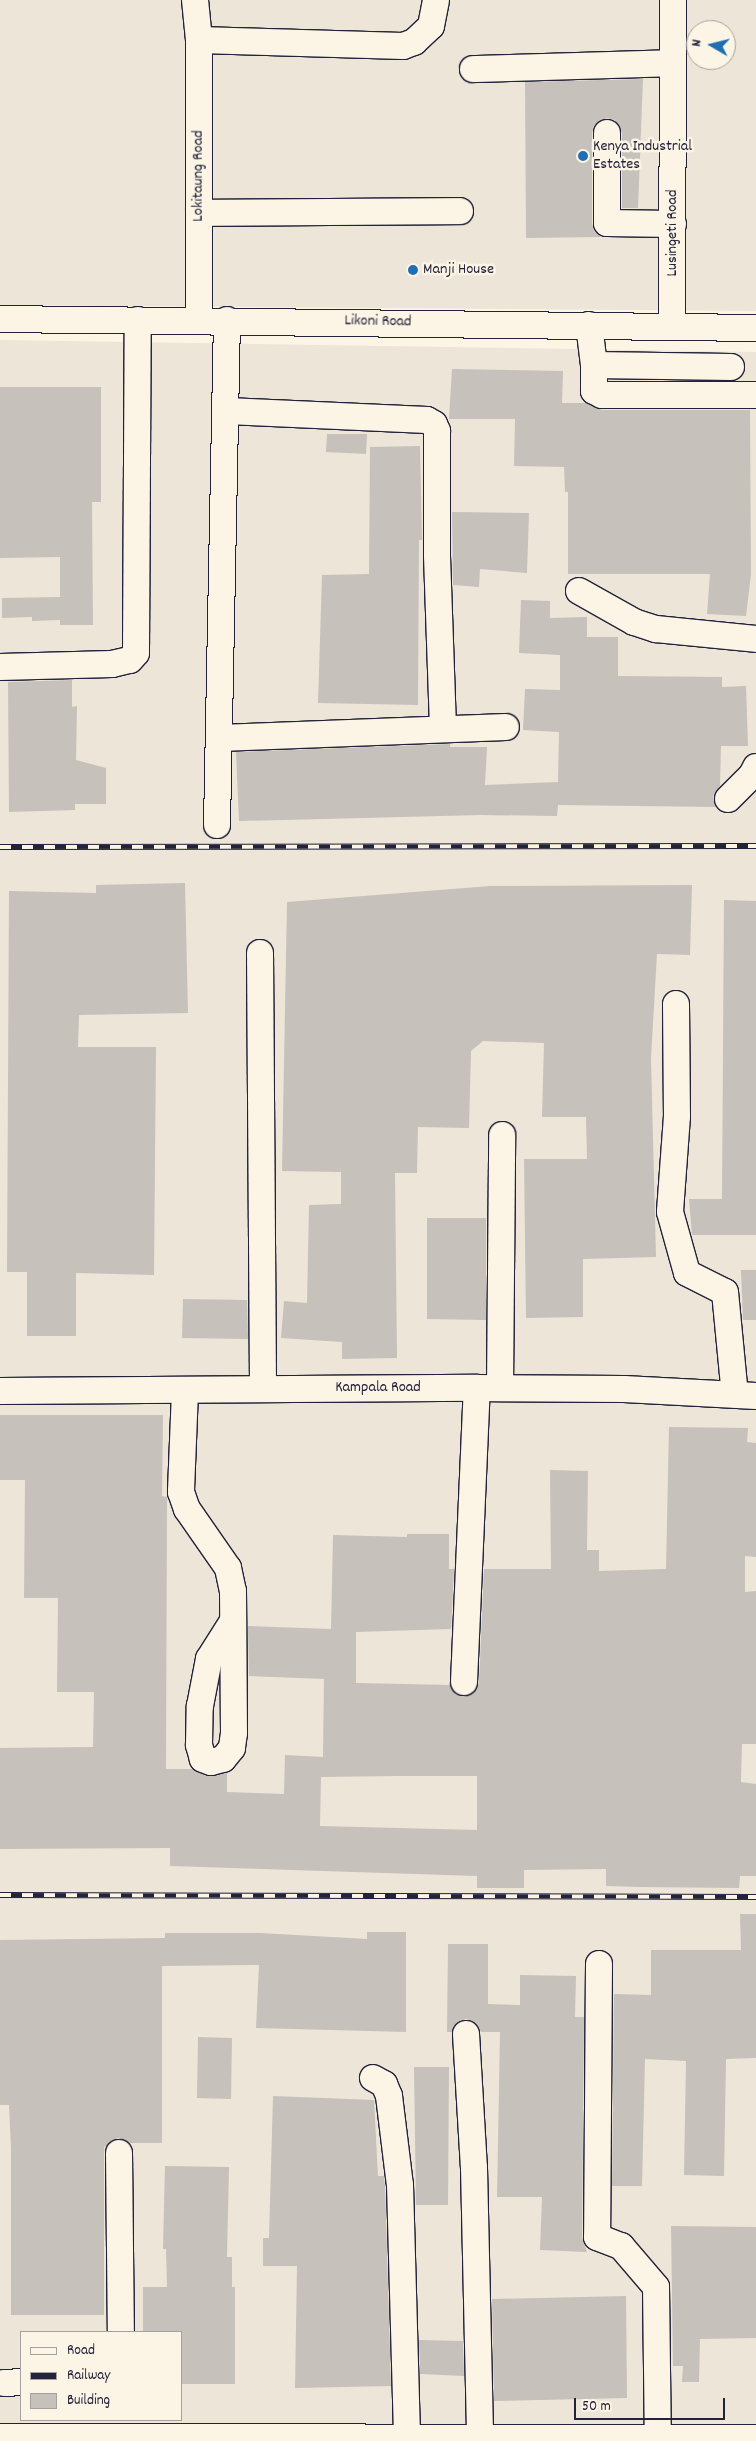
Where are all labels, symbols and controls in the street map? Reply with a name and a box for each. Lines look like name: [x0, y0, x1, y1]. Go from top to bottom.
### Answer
north arrow: [686, 20, 736, 70]
text: N: [687, 38, 708, 48]
street label: Lokitaung Road: [189, 130, 209, 222]
place label: Kenya Industrial Estates: [593, 137, 692, 175]
marker: Kenya Industrial Estates: [577, 150, 589, 162]
street label: Lusingeti Road: [663, 190, 683, 276]
place label: Manji House: [423, 260, 494, 280]
marker: Manji House: [407, 264, 419, 276]
street label: Likoni Road: [344, 312, 412, 332]
street label: Kampala Road: [335, 1378, 421, 1398]
legend: [20, 2331, 182, 2421]
text: Road: [67, 2340, 95, 2362]
text: Railway: [67, 2365, 110, 2387]
scale bar: [576, 2388, 727, 2420]
text: Building: [67, 2390, 110, 2412]
text: 50 m: [582, 2396, 611, 2418]

